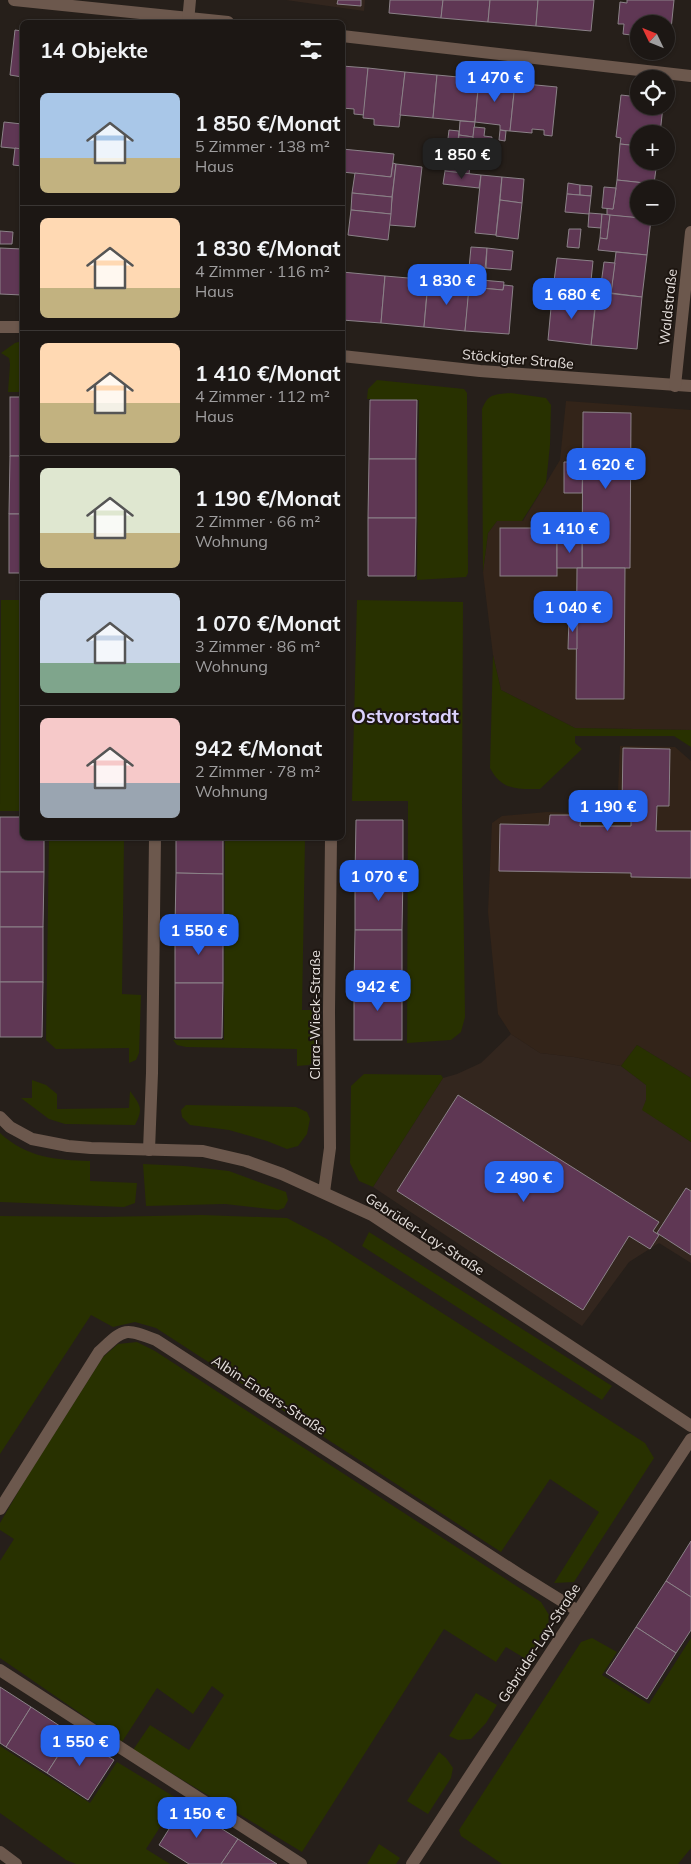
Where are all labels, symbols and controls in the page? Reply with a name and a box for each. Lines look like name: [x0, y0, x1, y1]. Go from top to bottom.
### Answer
north arrow: [630, 15, 675, 60]
map controls: [630, 15, 675, 225]
icon: filters: [297, 36, 325, 64]
text: 14 Objekte: [40, 37, 148, 63]
pin: 1 470 €: [449, 61, 541, 103]
text: 1 470 €: [467, 67, 523, 87]
button: locate: [630, 70, 675, 115]
text: 1 850 €/Monat: [195, 110, 341, 136]
icon: home: [80, 113, 140, 173]
button: +: [630, 125, 675, 170]
text: 5 Zimmer · 138 m²: [195, 136, 330, 156]
pin: 1 850 €: [416, 138, 508, 180]
text: 1 850 €: [434, 144, 490, 164]
text: Haus: [195, 156, 234, 176]
button: −: [630, 180, 675, 225]
text: 1 830 €/Monat: [195, 235, 341, 261]
icon: home: [80, 238, 140, 298]
text: 4 Zimmer · 116 m²: [195, 261, 330, 281]
pin: 1 830 €: [401, 264, 493, 306]
street label: Waldstraße: [655, 268, 681, 346]
text: 1 830 €: [419, 270, 475, 290]
pin: 1 680 €: [526, 278, 618, 320]
text: Haus: [195, 281, 234, 301]
text: 1 680 €: [544, 284, 600, 304]
street label: Stöckigter Straße: [461, 345, 575, 373]
text: 1 410 €/Monat: [195, 360, 341, 386]
icon: home: [80, 363, 140, 423]
text: 4 Zimmer · 112 m²: [195, 386, 330, 406]
text: Haus: [195, 406, 234, 426]
pin: 1 620 €: [560, 448, 652, 490]
text: 1 620 €: [578, 454, 634, 474]
text: 1 190 €/Monat: [195, 485, 341, 511]
icon: home: [80, 488, 140, 548]
text: 2 Zimmer · 66 m²: [195, 511, 320, 531]
pin: 1 410 €: [524, 512, 616, 554]
text: 1 410 €: [542, 518, 598, 538]
text: Wohnung: [195, 531, 268, 551]
pin: 1 040 €: [527, 590, 619, 633]
text: 1 040 €: [545, 597, 601, 617]
text: 1 070 €/Monat: [195, 610, 341, 636]
icon: home: [80, 613, 140, 673]
text: 3 Zimmer · 86 m²: [195, 636, 320, 656]
text: Wohnung: [195, 656, 268, 676]
district label: Ostvorstadt: [351, 704, 459, 728]
text: 942 €/Monat: [195, 735, 322, 761]
icon: home: [80, 738, 140, 798]
text: 2 Zimmer · 78 m²: [195, 761, 320, 781]
text: Wohnung: [195, 781, 268, 801]
pin: 1 190 €: [562, 790, 654, 832]
text: 1 190 €: [580, 796, 636, 816]
pin: 1 070 €: [333, 860, 425, 902]
text: 1 070 €: [351, 866, 407, 886]
pin: 1 550 €: [153, 914, 245, 956]
text: 1 550 €: [171, 920, 227, 940]
street label: Clara-Wieck-Straße: [306, 950, 324, 1080]
pin: 942 €: [343, 970, 413, 1012]
text: 942 €: [357, 976, 399, 996]
pin: 2 490 €: [478, 1160, 570, 1203]
text: 2 490 €: [496, 1167, 552, 1187]
street label: Gebrüder-Lay-Straße: [362, 1189, 488, 1279]
street label: Albin-Enders-Straße: [208, 1351, 330, 1439]
street label: Gebrüder-Lay-Straße: [494, 1580, 584, 1706]
pin: 1 550 €: [34, 1724, 126, 1767]
text: 1 550 €: [52, 1731, 108, 1751]
pin: 1 150 €: [151, 1796, 243, 1839]
text: 1 150 €: [169, 1803, 225, 1823]

